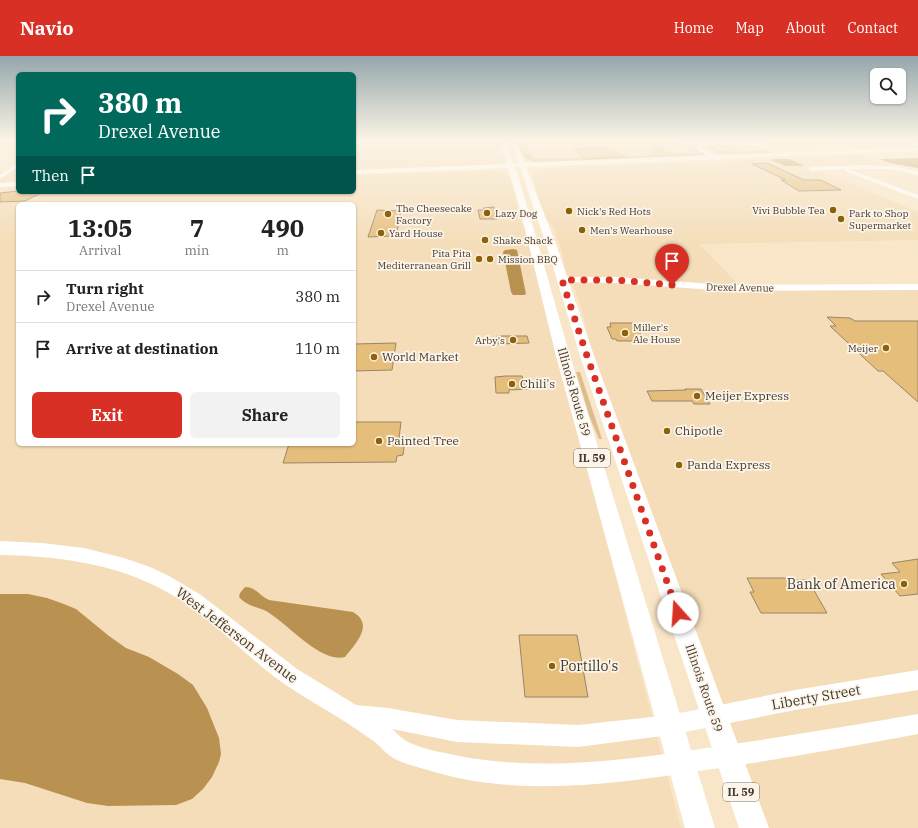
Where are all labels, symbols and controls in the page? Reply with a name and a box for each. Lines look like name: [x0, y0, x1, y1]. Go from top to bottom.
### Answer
text: Navio: [20, 16, 74, 40]
text: Home: [674, 19, 713, 37]
text: Map: [735, 19, 764, 37]
text: About: [786, 19, 825, 37]
text: Contact: [847, 19, 898, 37]
map controls: [870, 68, 906, 104]
button: search: [870, 68, 906, 104]
text: 380 m: [98, 84, 182, 121]
icon: right: [32, 88, 84, 140]
text: Drexel Avenue: [98, 120, 220, 143]
icon: arrive: [77, 164, 99, 186]
text: Then: [32, 166, 69, 185]
place label: The Cheesecake Factory: [396, 202, 472, 227]
place label: Vivi Bubble Tea: [752, 204, 826, 217]
place label: Nick's Red Hots: [577, 205, 651, 218]
marker: Vivi Bubble Tea: [828, 205, 838, 215]
marker: Nick's Red Hots: [564, 206, 574, 216]
place label: Lazy Dog: [495, 207, 538, 220]
place label: Park to Shop Supermarket: [849, 207, 912, 232]
marker: Lazy Dog: [482, 208, 492, 218]
marker: The Cheesecake Factory: [383, 209, 393, 219]
text: 13:05: [68, 212, 133, 244]
text: 7: [190, 212, 204, 244]
text: 490: [261, 212, 304, 244]
marker: Park to Shop Supermarket: [836, 214, 846, 224]
place label: Men's Wearhouse: [590, 224, 673, 237]
marker: Men's Wearhouse: [577, 225, 587, 235]
place label: Yard House: [389, 227, 443, 240]
marker: Yard House: [376, 228, 386, 238]
place label: Shake Shack: [493, 234, 553, 247]
marker: Shake Shack: [480, 235, 490, 245]
text: Arrival: [79, 242, 121, 259]
text: min: [184, 242, 209, 259]
text: m: [276, 242, 289, 259]
pin: [655, 244, 689, 285]
place label: Pita Pita Mediterranean Grill: [378, 247, 472, 272]
icon: arrive: [661, 250, 683, 272]
place label: Mission BBQ: [498, 253, 558, 266]
marker: Pita Pita Mediterranean Grill: [474, 254, 484, 264]
marker: Mission BBQ: [485, 254, 495, 264]
text: Turn right: [66, 279, 144, 298]
street label: Drexel Avenue: [706, 280, 774, 295]
icon: right: [32, 286, 54, 308]
text: 380 m: [295, 287, 340, 306]
text: Drexel Avenue: [66, 298, 154, 315]
place label: Miller's Ale House: [633, 321, 680, 346]
marker: Miller's Ale House: [620, 328, 630, 338]
place label: Arby's: [475, 334, 505, 347]
marker: Arby's: [508, 335, 518, 345]
icon: arrive: [32, 338, 54, 360]
text: Arrive at destination: [66, 339, 218, 358]
text: 110 m: [295, 339, 340, 358]
place label: Meijer: [848, 342, 879, 355]
marker: Meijer: [881, 343, 891, 353]
street label: Illinois Route 59: [555, 346, 594, 438]
place label: World Market: [382, 349, 459, 364]
marker: World Market: [369, 352, 379, 362]
place label: Chili's: [520, 376, 555, 391]
marker: Chili's: [507, 379, 517, 389]
place label: Meijer Express: [705, 388, 789, 403]
marker: Meijer Express: [692, 391, 702, 401]
button: Exit: [32, 392, 182, 438]
button: Share: [190, 392, 340, 438]
place label: Chipotle: [675, 423, 723, 438]
marker: Chipotle: [662, 426, 672, 436]
place label: Painted Tree: [387, 433, 459, 448]
marker: Painted Tree: [374, 436, 384, 446]
road number: IL 59: [574, 449, 610, 467]
place label: Panda Express: [687, 457, 770, 472]
marker: Panda Express: [674, 460, 684, 470]
place label: Bank of America: [787, 575, 896, 593]
marker: Bank of America: [899, 579, 909, 589]
street label: West Jefferson Avenue: [172, 583, 302, 687]
position arrow: [657, 592, 699, 634]
street label: Illinois Route 59: [682, 642, 727, 734]
place label: Portillo's: [560, 657, 618, 675]
marker: Portillo's: [547, 661, 557, 671]
street label: Liberty Street: [770, 680, 862, 714]
road number: IL 59: [723, 783, 759, 801]

